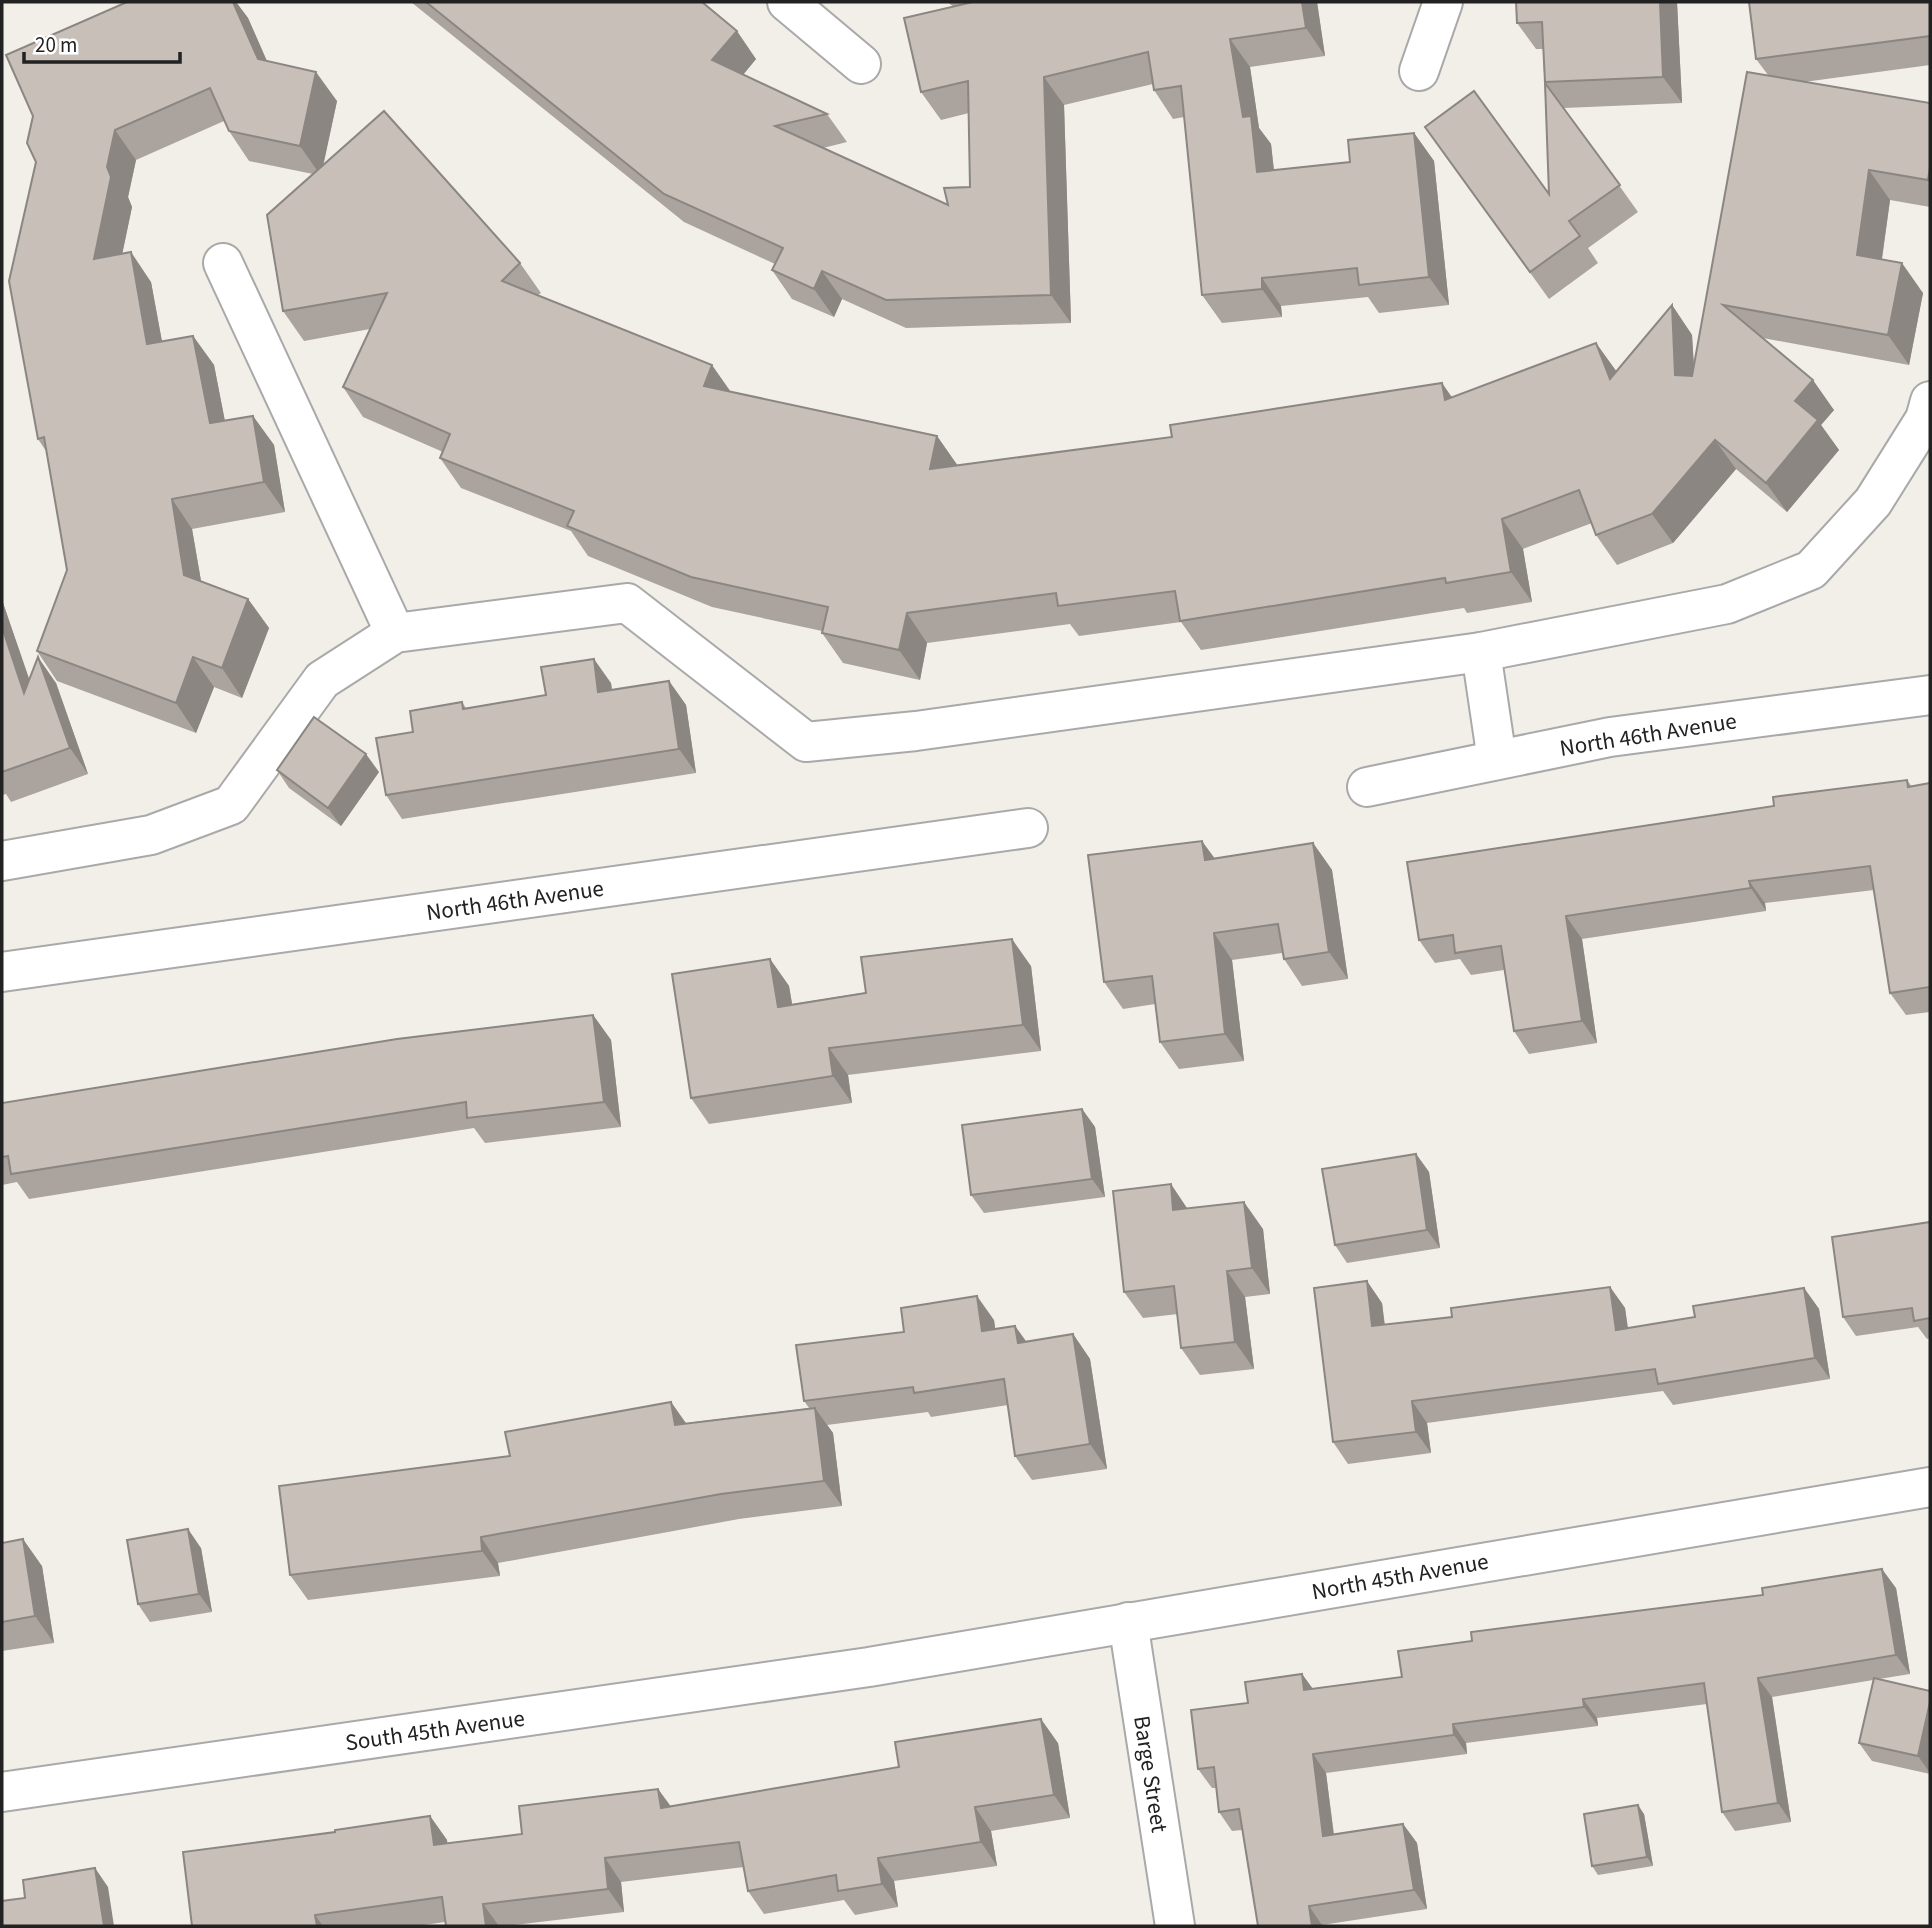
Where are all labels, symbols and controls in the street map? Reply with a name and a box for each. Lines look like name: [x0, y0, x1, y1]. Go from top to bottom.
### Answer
scale bar: [24, 21, 180, 65]
text: 20 m: [35, 30, 77, 60]
street label: North 46th Avenue: [1557, 704, 1739, 765]
street label: North 46th Avenue: [424, 872, 606, 929]
street label: North 45th Avenue: [1309, 1545, 1491, 1608]
street label: South 45th Avenue: [343, 1702, 527, 1759]
street label: Barge Street: [1125, 1713, 1176, 1835]

